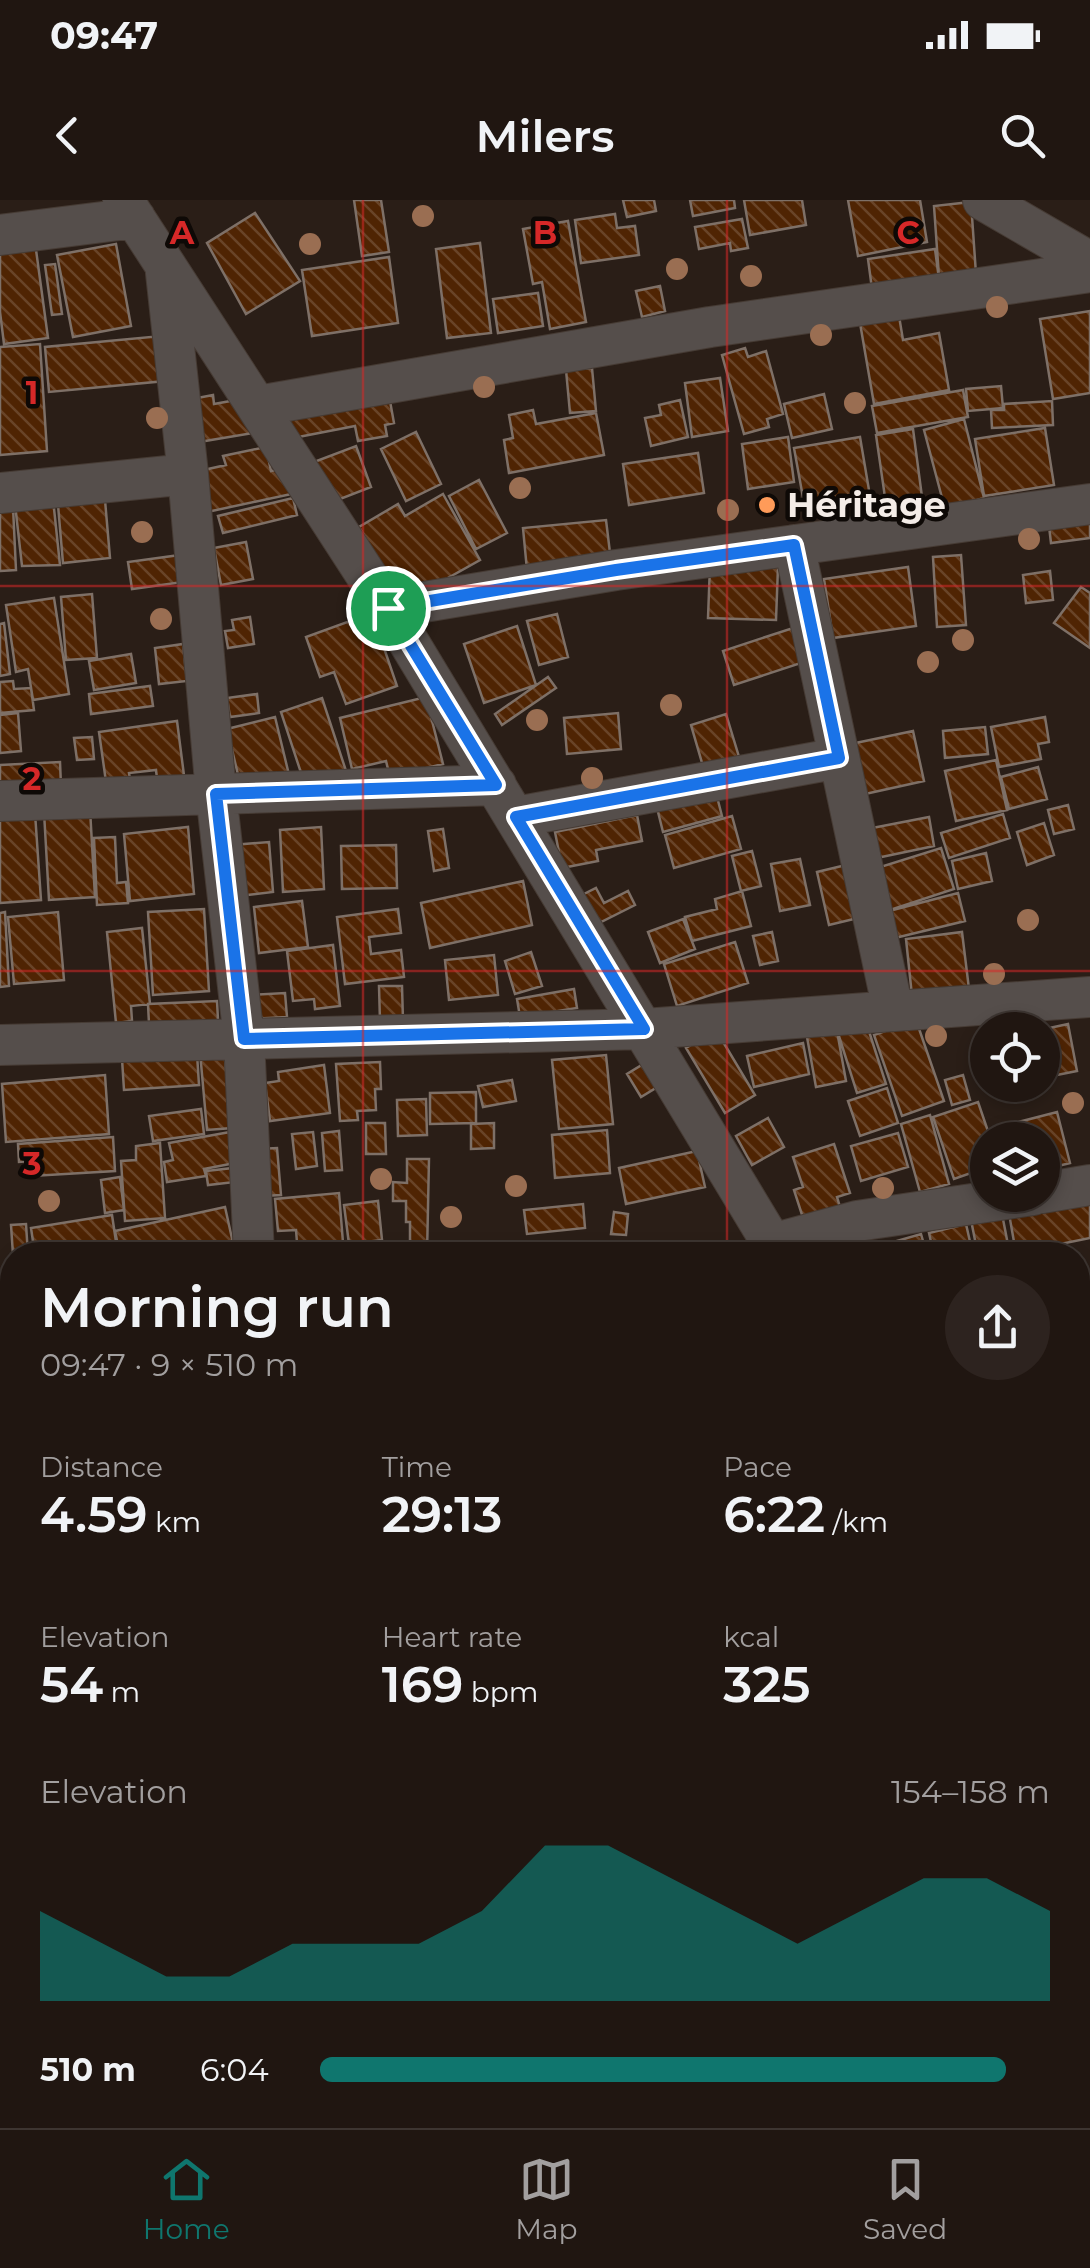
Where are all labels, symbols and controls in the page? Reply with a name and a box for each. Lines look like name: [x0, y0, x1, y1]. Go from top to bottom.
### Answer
text: 09:47: [50, 12, 158, 59]
icon: back: [40, 108, 95, 163]
text: Milers: [475, 108, 615, 163]
icon: search: [995, 108, 1050, 163]
text: A: [169, 213, 195, 252]
text: B: [533, 213, 557, 252]
text: C: [896, 213, 920, 252]
text: 1: [26, 373, 38, 412]
place label: Héritage: [787, 483, 946, 526]
marker: Héritage: [756, 494, 778, 516]
pin: [346, 566, 431, 651]
icon: arrive: [361, 581, 416, 636]
text: 2: [23, 759, 41, 798]
map controls: [970, 1012, 1060, 1212]
button: locate: [970, 1012, 1060, 1102]
button: layers: [970, 1122, 1060, 1212]
text: 3: [22, 1144, 41, 1183]
text: Morning run: [40, 1274, 394, 1341]
button: share: [945, 1275, 1050, 1380]
text: 09:47 · 9 × 510 m: [40, 1345, 299, 1384]
text: Distance: [40, 1450, 163, 1484]
text: Time: [382, 1450, 452, 1484]
text: Pace: [723, 1450, 792, 1484]
text: 4.59: [40, 1484, 148, 1545]
text: 29:13: [382, 1484, 502, 1545]
text: 6:22: [723, 1484, 825, 1545]
text: km: [148, 1505, 201, 1539]
text: /km: [825, 1505, 888, 1539]
text: Elevation: [40, 1620, 169, 1654]
text: Heart rate: [382, 1620, 522, 1654]
text: kcal: [723, 1620, 779, 1654]
text: 54: [40, 1654, 103, 1715]
text: 169: [382, 1654, 463, 1715]
text: 325: [723, 1654, 810, 1715]
text: m: [103, 1675, 140, 1709]
text: bpm: [463, 1675, 538, 1709]
text: Elevation: [40, 1772, 188, 1811]
text: 154–158 m: [891, 1772, 1050, 1811]
text: 510 m: [40, 2050, 136, 2089]
text: 6:04: [200, 2050, 269, 2089]
tab: Home: [143, 2152, 230, 2246]
tab: Map: [515, 2152, 578, 2246]
tab: Saved: [863, 2152, 947, 2246]

